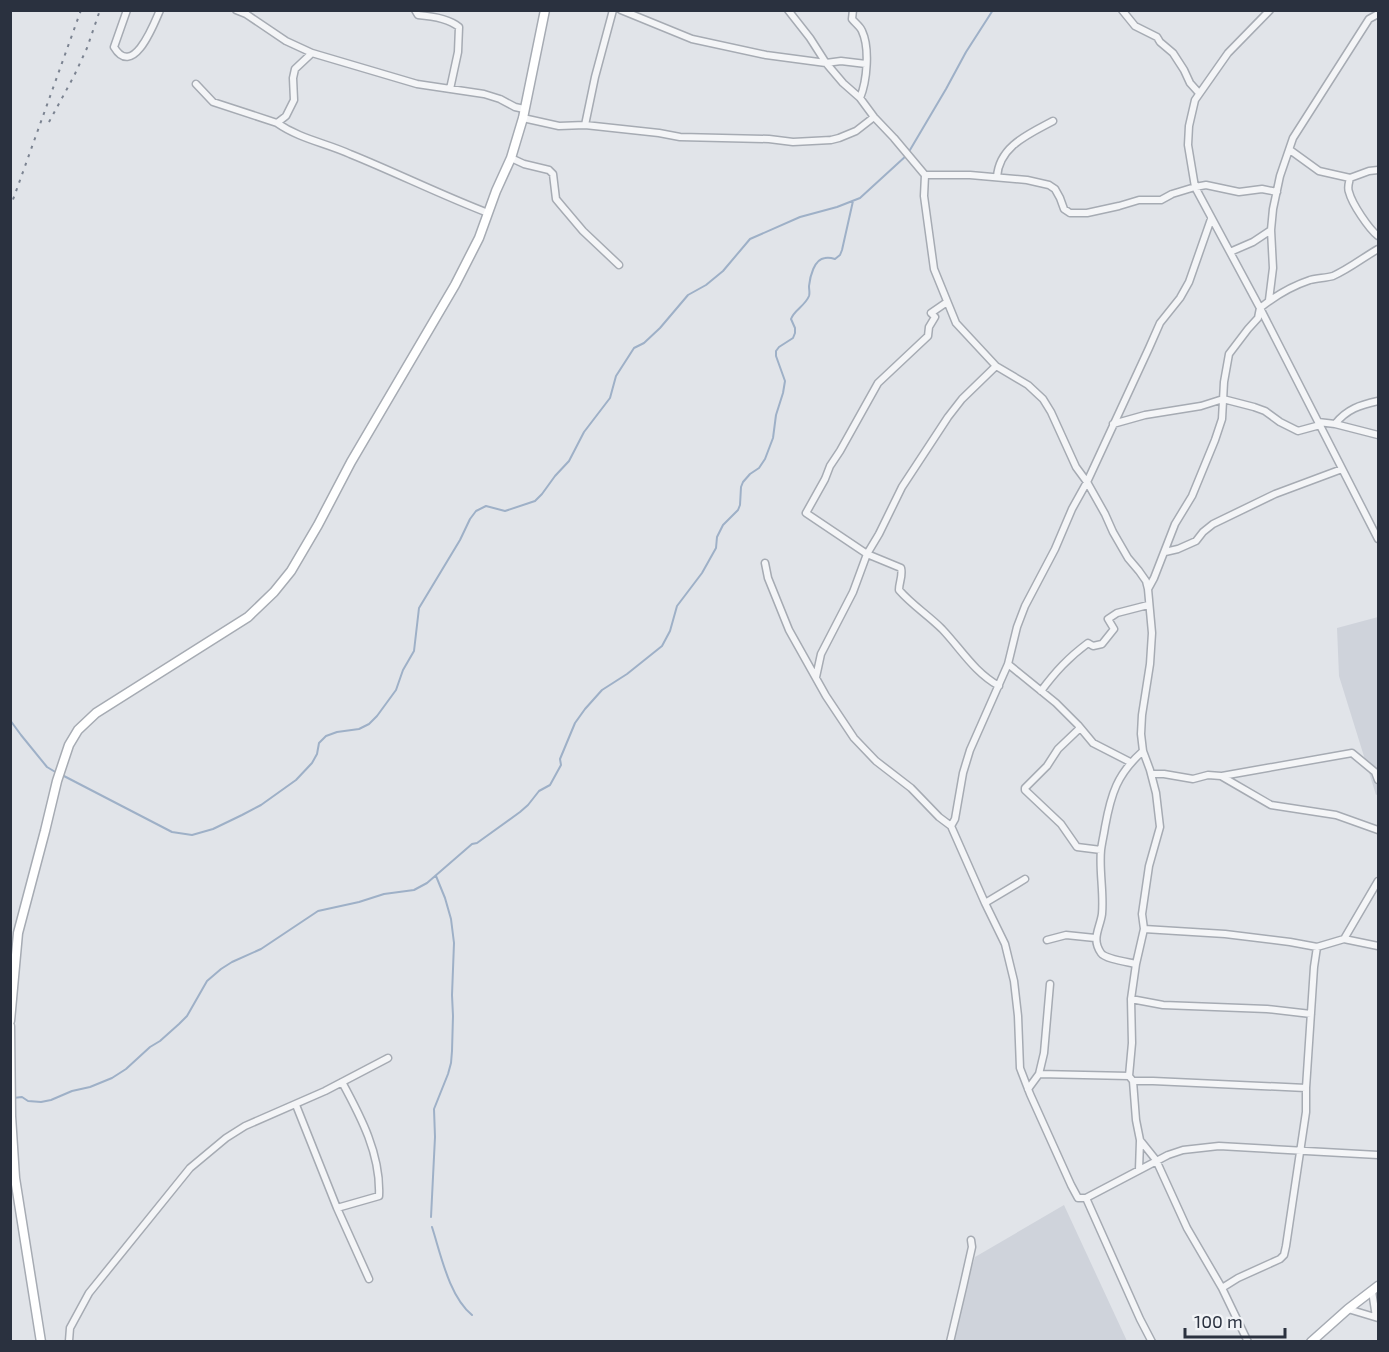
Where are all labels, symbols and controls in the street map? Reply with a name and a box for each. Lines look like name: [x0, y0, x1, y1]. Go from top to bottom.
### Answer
scale bar: [1185, 1301, 1286, 1339]
text: 100 m: [1194, 1310, 1243, 1332]

